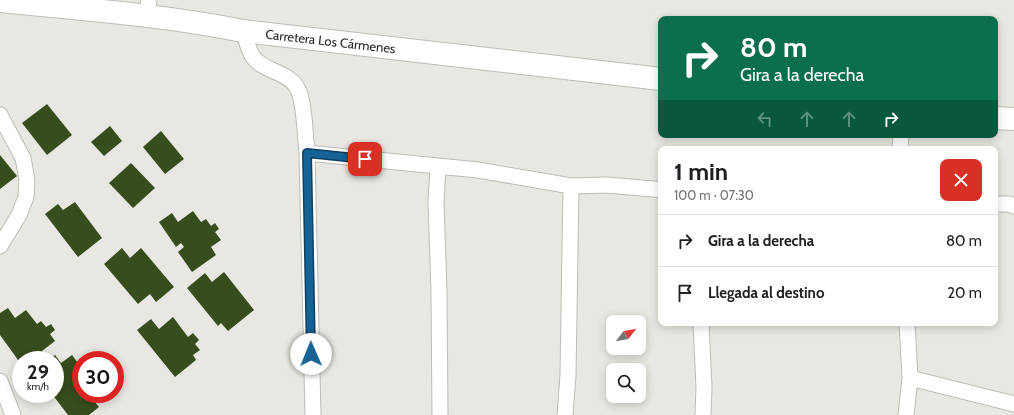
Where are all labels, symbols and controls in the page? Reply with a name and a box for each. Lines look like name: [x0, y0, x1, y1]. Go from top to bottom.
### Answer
street label: Carretera Los Cármenes: [265, 26, 397, 57]
text: 80 m: [740, 30, 807, 64]
icon: right: [674, 32, 726, 84]
text: Gira a la derecha: [740, 64, 864, 86]
icon: left: [754, 108, 776, 130]
icon: ahead: [796, 108, 818, 130]
icon: ahead: [838, 108, 860, 130]
icon: right: [880, 108, 902, 130]
pin: [348, 142, 382, 176]
icon: arrive: [354, 148, 376, 170]
text: 1 min: [674, 157, 728, 186]
button: close: [940, 159, 982, 201]
text: 100 m · 07:30: [674, 187, 754, 203]
icon: right: [674, 230, 696, 252]
text: Gira a la derecha: [708, 232, 814, 250]
text: 80 m: [946, 232, 982, 250]
icon: arrive: [674, 282, 696, 304]
text: Llegada al destino: [708, 284, 824, 302]
text: 20 m: [947, 284, 982, 302]
north arrow: [606, 315, 646, 355]
map controls: [606, 315, 646, 403]
position arrow: [290, 333, 332, 375]
speed limit sign: 30: [72, 351, 124, 403]
text: 29: [27, 360, 49, 384]
button: search: [606, 363, 646, 403]
text: km/h: [27, 380, 49, 393]

